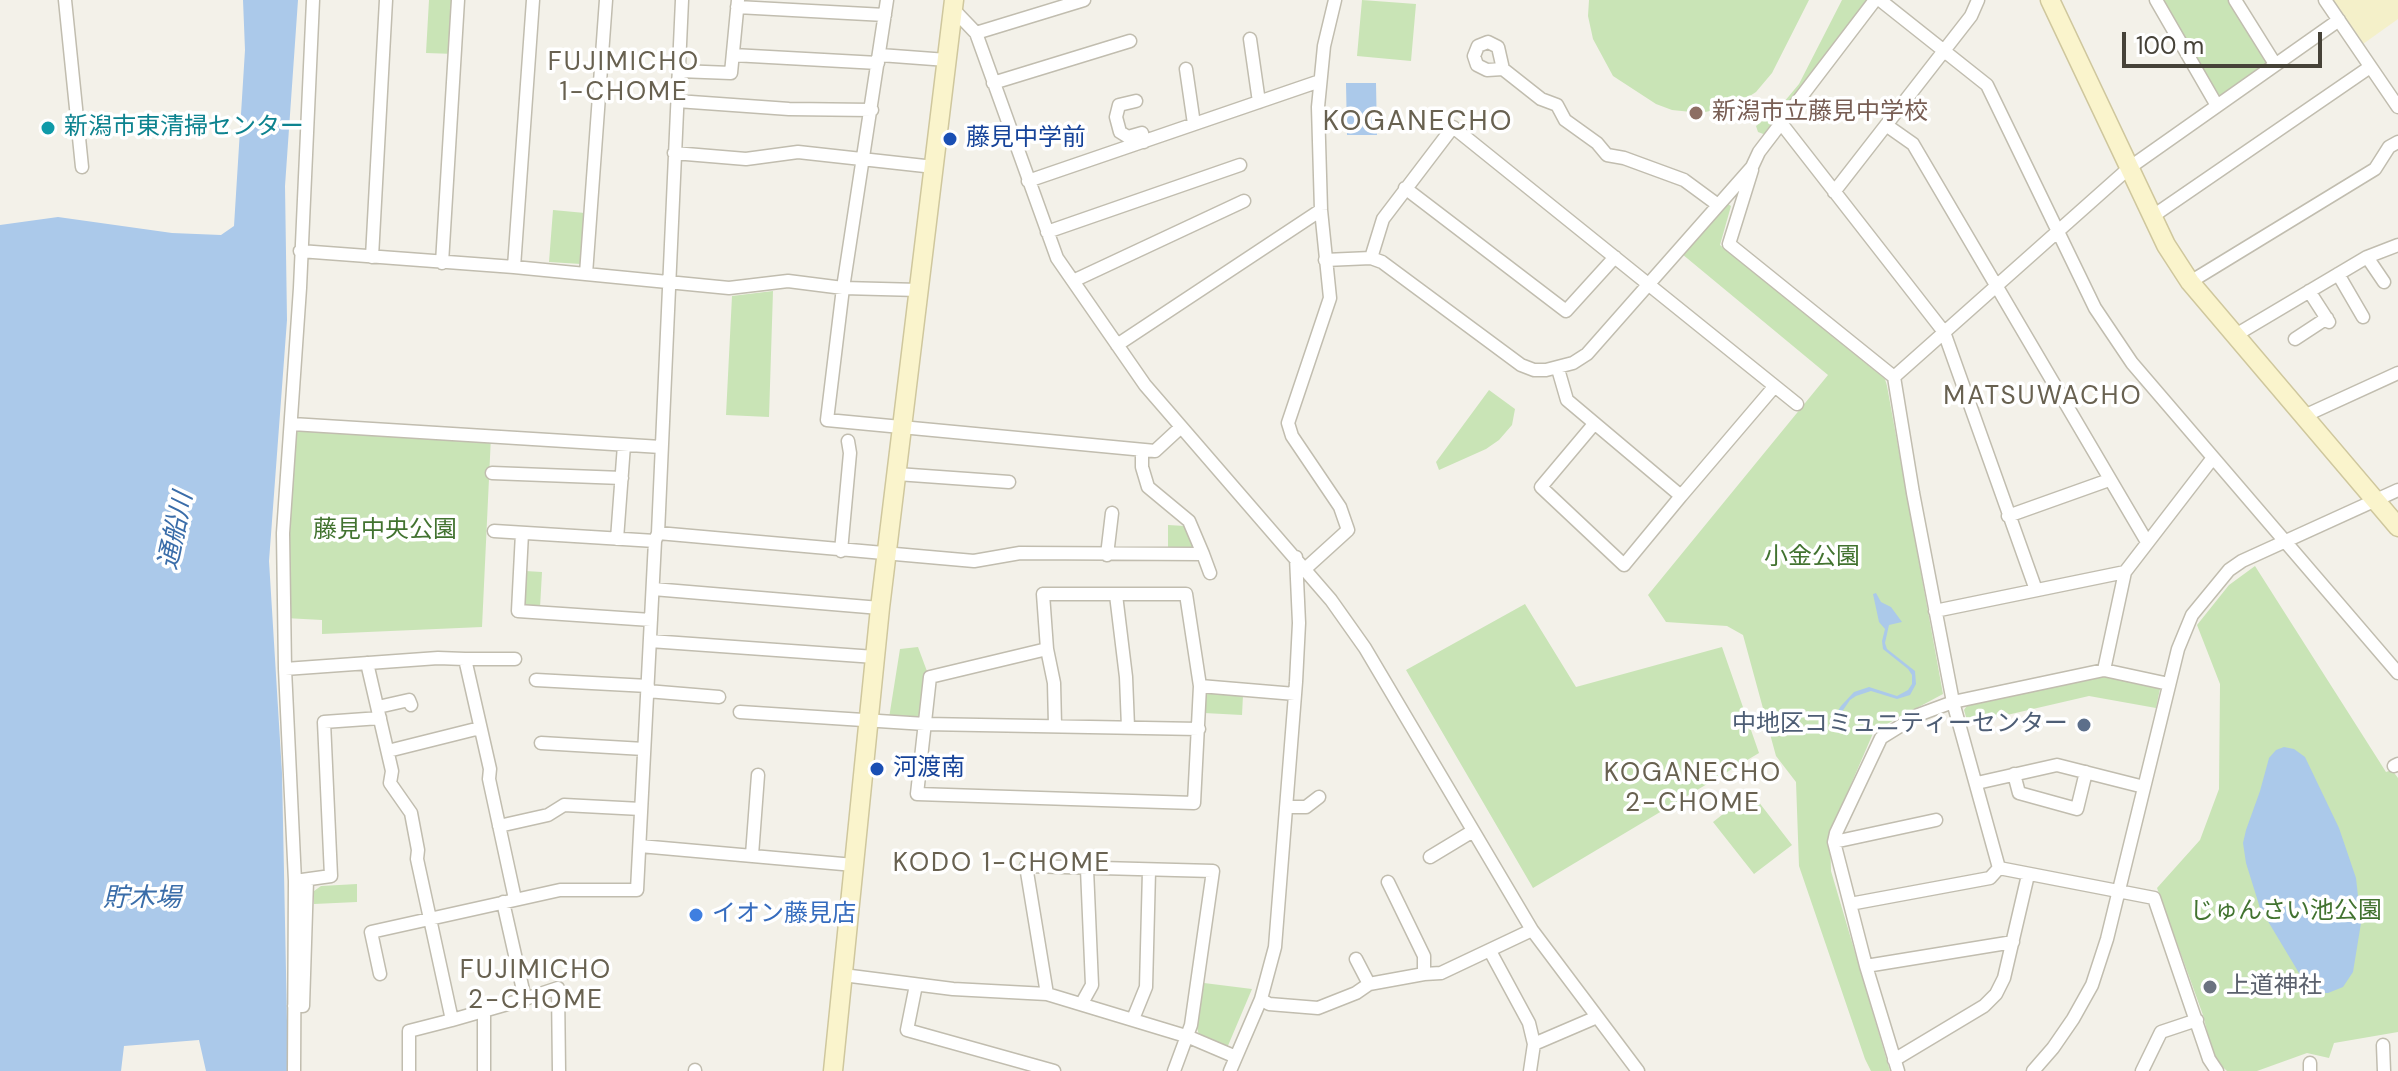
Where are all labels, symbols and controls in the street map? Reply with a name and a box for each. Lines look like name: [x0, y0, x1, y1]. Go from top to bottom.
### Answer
scale bar: [2126, 16, 2326, 66]
text: 100 m: [2136, 30, 2204, 61]
district label: FUJIMICHO 1-CHOME: [548, 47, 700, 108]
place label: 新潟市立藤見中学校: [1712, 99, 1928, 127]
marker: 新潟市立藤見中学校: [1687, 104, 1705, 122]
district label: KOGANECHO: [1323, 106, 1513, 140]
place label: 新潟市東清掃センター: [64, 114, 304, 142]
marker: 新潟市東清掃センター: [39, 119, 57, 137]
place label: 藤見中学前: [966, 125, 1086, 153]
marker: 藤見中学前: [941, 130, 959, 148]
district label: MATSUWACHO: [1943, 381, 2143, 413]
water label: 通船川: [154, 490, 200, 572]
park label: 藤見中央公園: [313, 517, 457, 545]
park label: 小金公園: [1764, 544, 1860, 572]
place label: 中地区コミュニティーセンター: [1732, 711, 2068, 739]
marker: 中地区コミュニティーセンター: [2075, 716, 2093, 734]
place label: 河渡南: [893, 755, 965, 783]
district label: KOGANECHO 2-CHOME: [1604, 758, 1782, 820]
marker: 河渡南: [868, 760, 886, 778]
district label: KODO 1-CHOME: [893, 848, 1111, 880]
water label: 貯木場: [103, 883, 181, 915]
park label: じゅんさい池公園: [2190, 898, 2382, 926]
place label: イオン藤見店: [712, 901, 856, 929]
marker: イオン藤見店: [687, 906, 705, 924]
district label: FUJIMICHO 2-CHOME: [460, 955, 612, 1016]
place label: 上道神社: [2226, 973, 2322, 1001]
marker: 上道神社: [2201, 978, 2219, 996]

